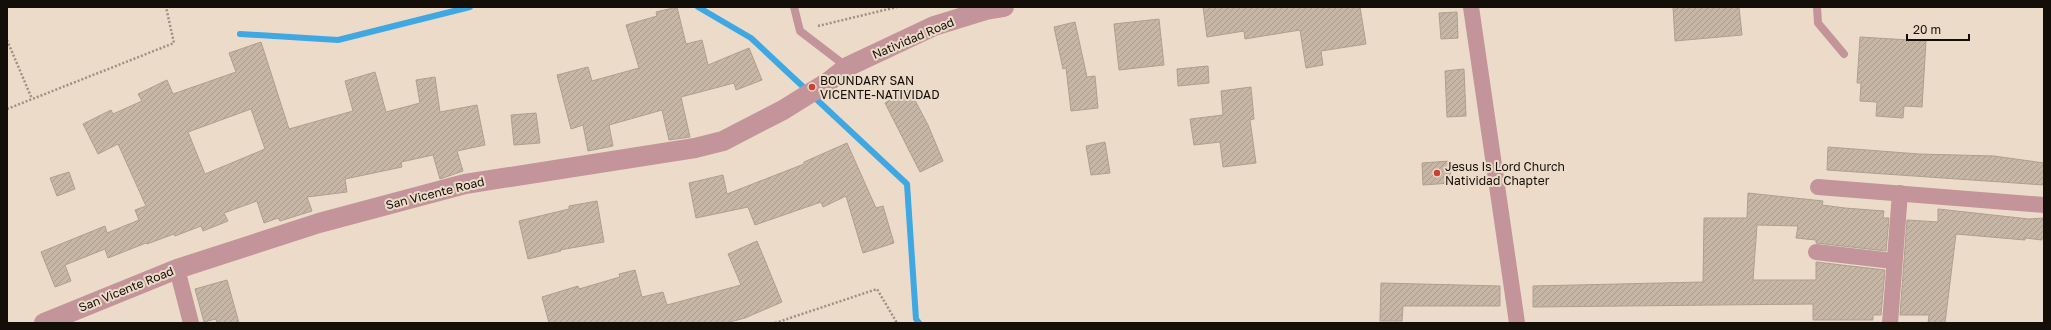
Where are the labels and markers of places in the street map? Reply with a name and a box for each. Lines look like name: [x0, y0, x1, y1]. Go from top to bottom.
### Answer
place label: BOUNDARY SAN VICENTE-NATIVIDAD: [820, 73, 940, 102]
marker: BOUNDARY SAN VICENTE-NATIVIDAD: [807, 82, 817, 92]
place label: Jesus Is Lord Church Natividad Chapter: [1445, 159, 1565, 188]
marker: Jesus Is Lord Church Natividad Chapter: [1432, 168, 1442, 178]

